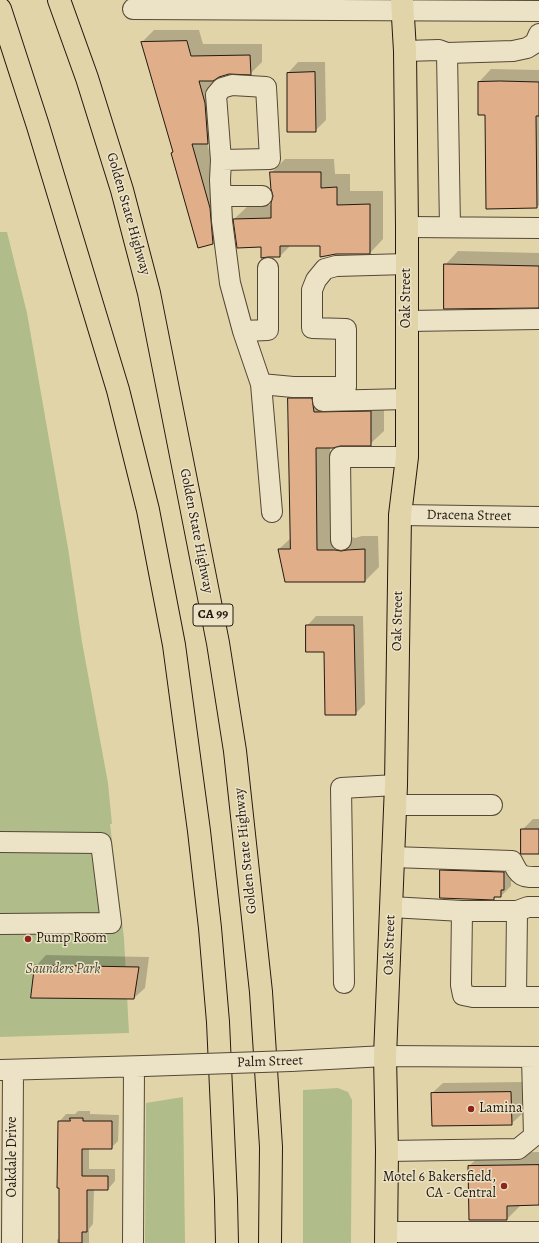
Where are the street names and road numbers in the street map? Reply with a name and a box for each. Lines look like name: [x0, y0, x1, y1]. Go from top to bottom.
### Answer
street label: Golden State Highway: [102, 151, 154, 277]
street label: Oak Street: [399, 268, 415, 328]
street label: Golden State Highway: [176, 467, 216, 595]
street label: Dracena Street: [426, 507, 512, 525]
street label: Oak Street: [389, 591, 407, 651]
road number: CA 99: [193, 604, 233, 626]
street label: Golden State Highway: [231, 787, 261, 915]
street label: Oak Street: [381, 915, 399, 975]
street label: Palm Street: [237, 1052, 303, 1072]
street label: Oakdale Drive: [5, 1117, 21, 1197]

